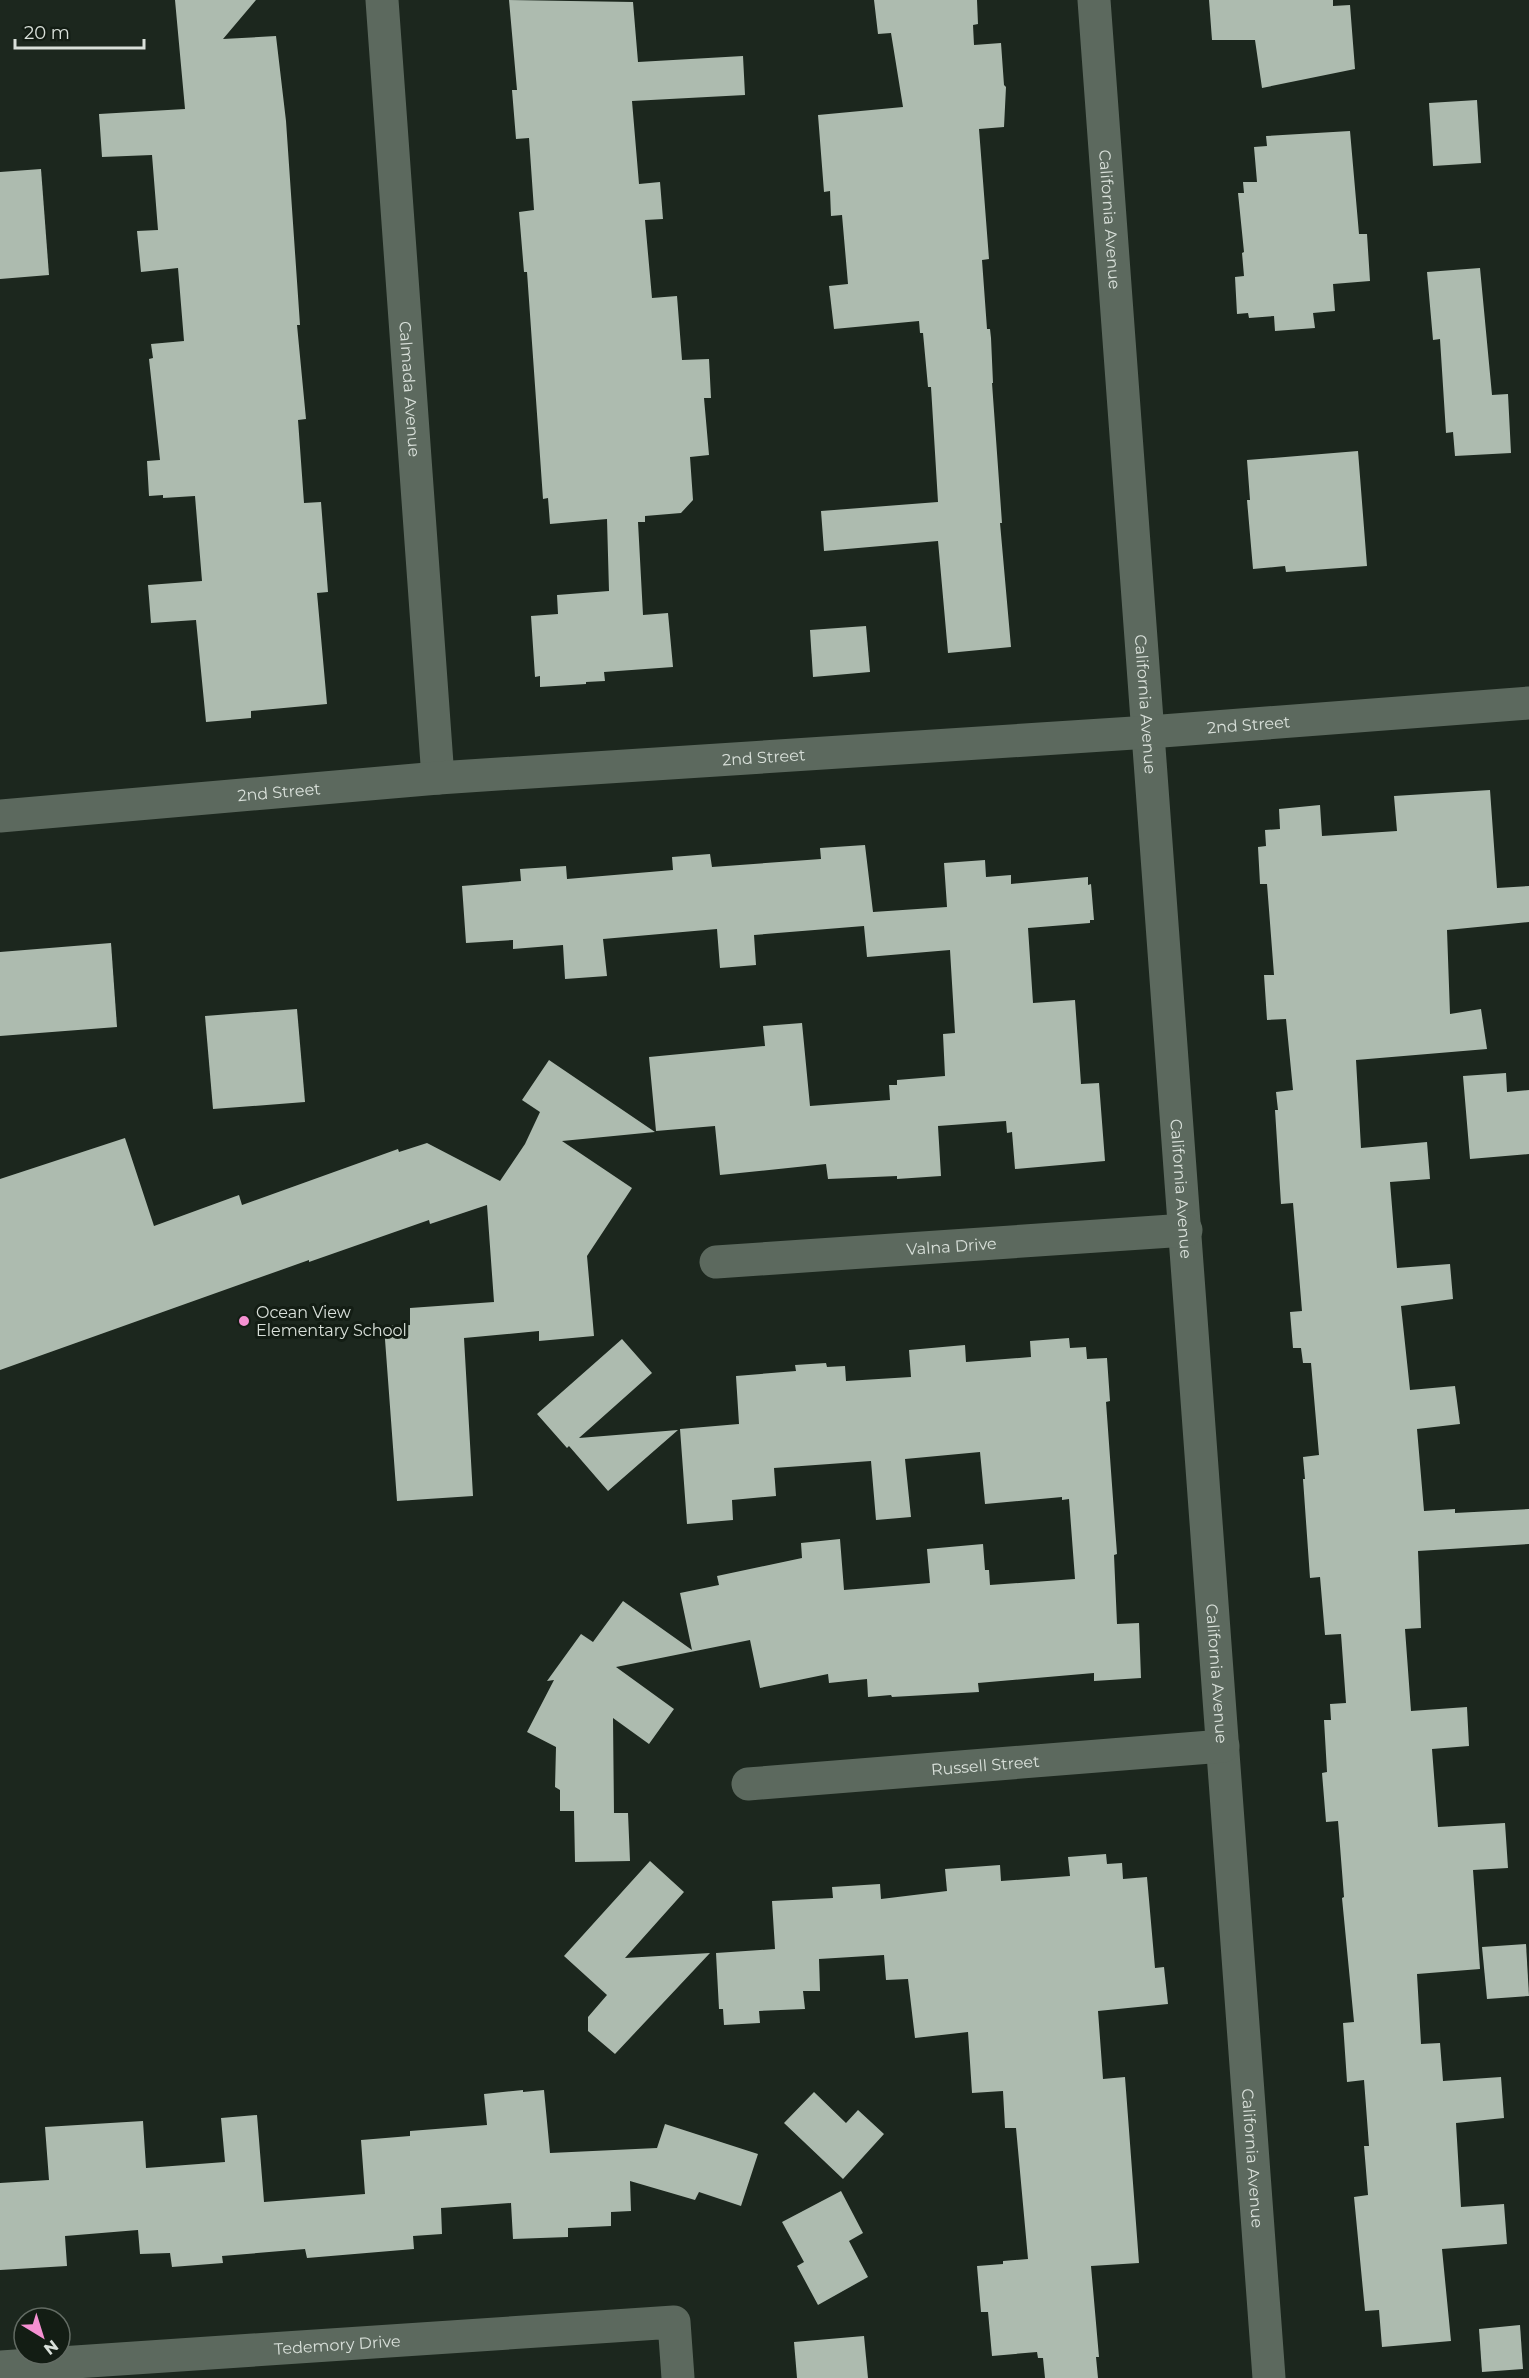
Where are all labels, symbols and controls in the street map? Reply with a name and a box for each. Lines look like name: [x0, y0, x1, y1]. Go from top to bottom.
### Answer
scale bar: [15, 12, 144, 50]
text: 20 m: [24, 22, 70, 44]
street label: California Avenue: [1096, 149, 1125, 290]
street label: Calmada Avenue: [396, 320, 424, 458]
street label: California Avenue: [1131, 633, 1160, 775]
street label: 2nd Street: [1206, 712, 1291, 737]
street label: 2nd Street: [721, 745, 806, 769]
street label: 2nd Street: [237, 779, 322, 805]
street label: California Avenue: [1167, 1118, 1196, 1259]
street label: Valna Drive: [906, 1233, 997, 1259]
place label: Ocean View Elementary School: [256, 1303, 407, 1340]
marker: Ocean View Elementary School: [237, 1314, 251, 1328]
street label: California Avenue: [1203, 1603, 1232, 1744]
street label: Russell Street: [930, 1751, 1041, 1779]
street label: California Avenue: [1238, 2088, 1267, 2229]
north arrow: [12, 2306, 72, 2366]
street label: Tedemory Drive: [273, 2331, 401, 2358]
text: N: [40, 2336, 62, 2359]

